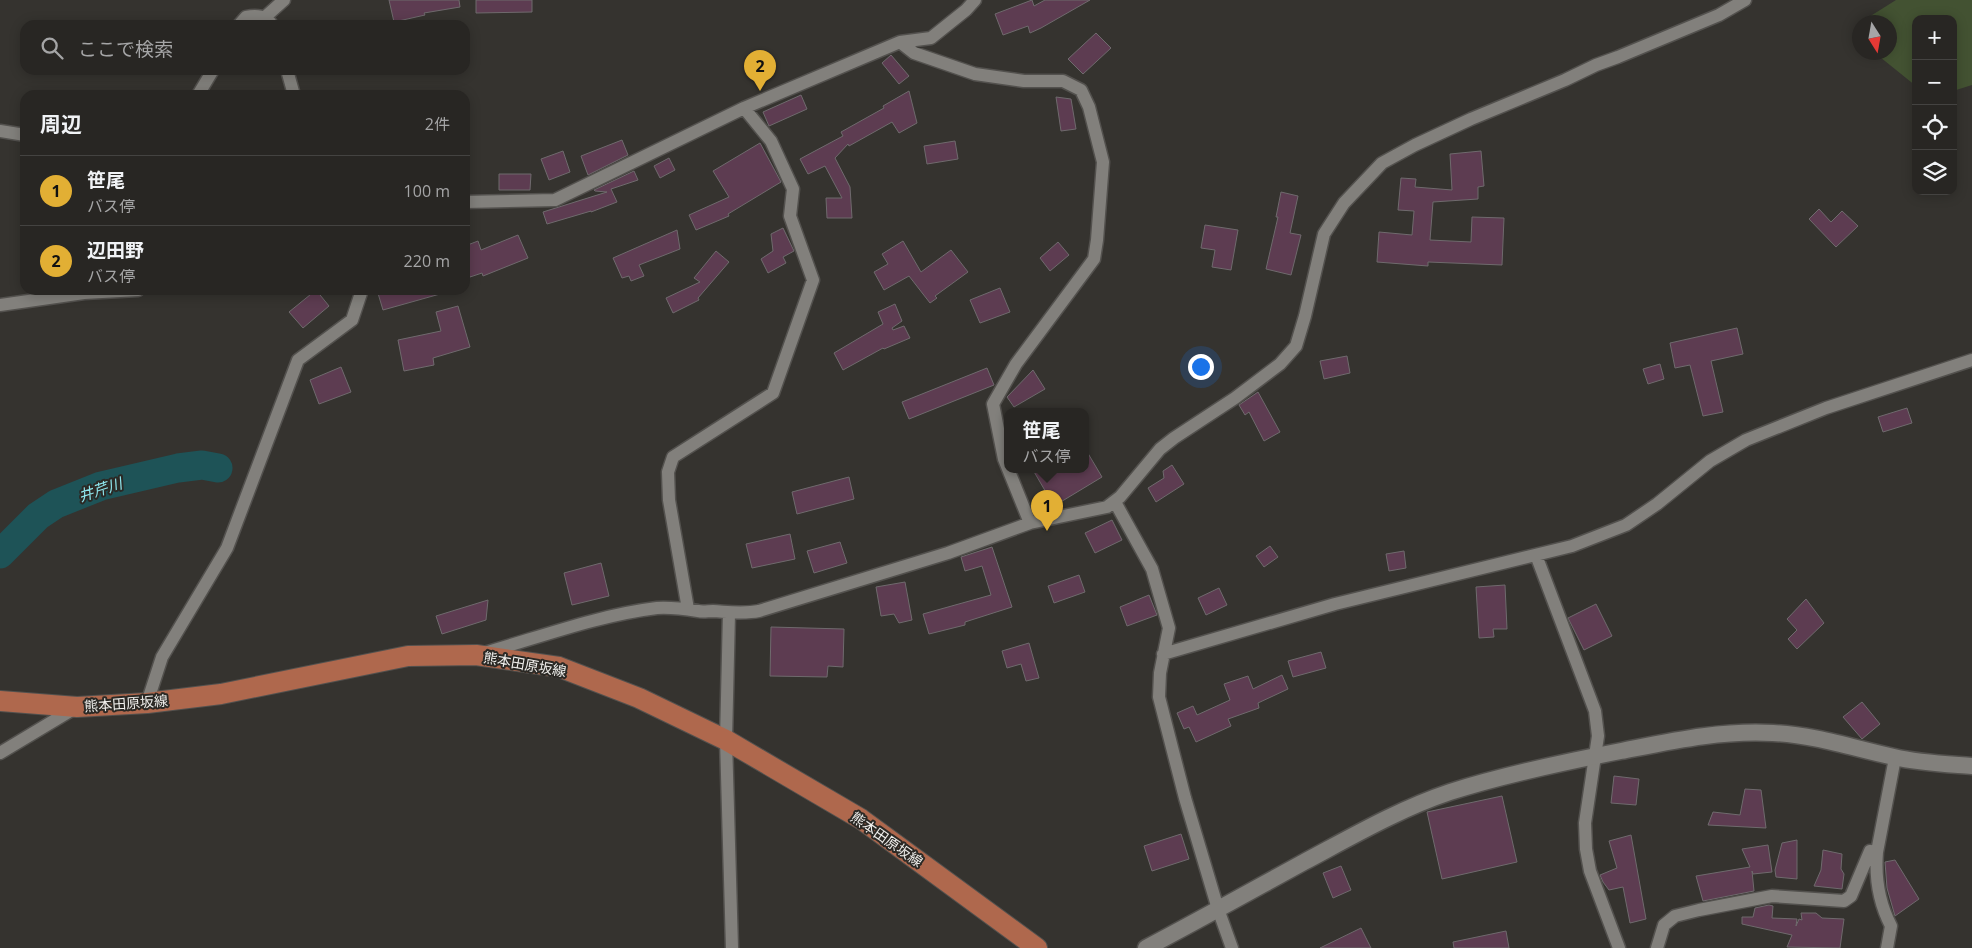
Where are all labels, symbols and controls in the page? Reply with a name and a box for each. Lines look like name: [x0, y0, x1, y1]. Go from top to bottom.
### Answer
north arrow: [1852, 15, 1897, 60]
map controls: [1912, 15, 1957, 195]
button: +: [1912, 15, 1957, 60]
search box: [20, 20, 470, 75]
icon: search: [38, 34, 66, 62]
text: ここで検索: [78, 36, 173, 62]
pin: 2: [744, 50, 776, 91]
button: −: [1912, 60, 1957, 105]
button: locate: [1912, 105, 1957, 150]
text: 周辺: [40, 110, 82, 138]
text: 2件: [425, 113, 450, 135]
button: layers: [1912, 150, 1957, 195]
text: 笹尾: [87, 167, 125, 193]
text: 1: [51, 180, 61, 202]
text: 100 m: [404, 180, 450, 202]
text: バス停: [87, 195, 135, 217]
text: 辺田野: [87, 237, 144, 263]
text: 2: [51, 250, 61, 272]
text: 220 m: [404, 250, 450, 272]
text: バス停: [87, 265, 135, 287]
your location: [1188, 354, 1214, 380]
popup: [1004, 408, 1089, 473]
text: 笹尾: [1022, 417, 1061, 443]
text: バス停: [1022, 445, 1071, 467]
water label: 井芹川: [76, 472, 126, 505]
pin: 1: [1031, 490, 1063, 531]
street label: 熊本田原坂線: [482, 647, 568, 681]
street label: 熊本田原坂線: [83, 691, 169, 715]
street label: 熊本田原坂線: [847, 807, 927, 871]

